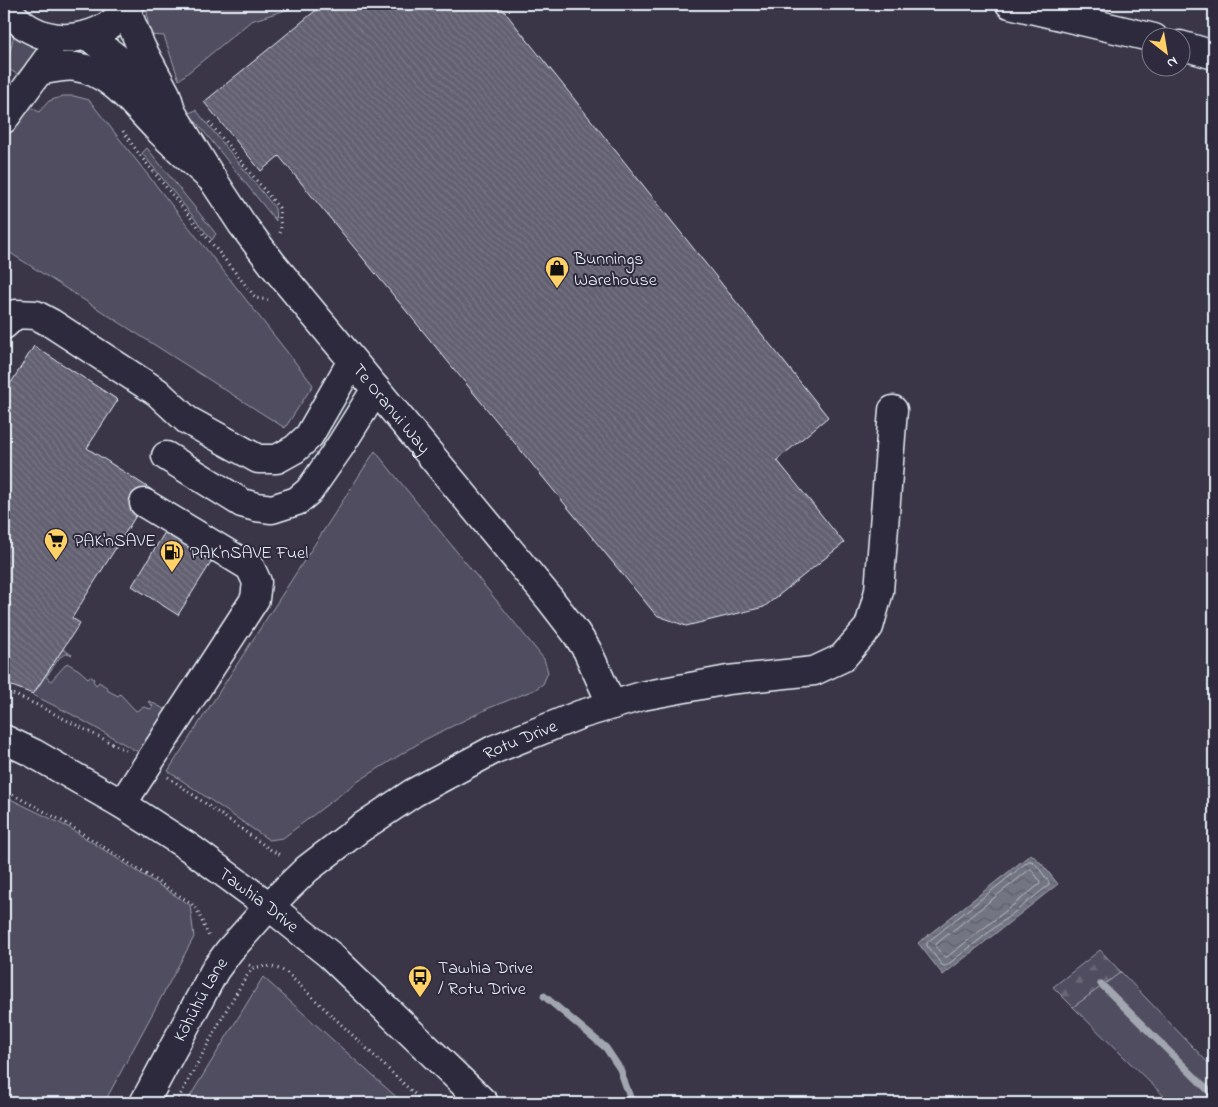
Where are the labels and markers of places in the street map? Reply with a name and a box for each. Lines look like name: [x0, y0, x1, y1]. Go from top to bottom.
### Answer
place label: Bunnings Warehouse: [573, 247, 658, 294]
shop icon: Bunnings Warehouse: [544, 255, 570, 289]
supermarket icon: PAK'nSAVE: [43, 527, 69, 561]
place label: PAK'nSAVE: [74, 529, 156, 555]
fuel station icon: PAK'nSAVE Fuel: [159, 539, 185, 573]
place label: PAK'nSAVE Fuel: [190, 541, 308, 567]
place label: Tawhia Drive / Rotu Drive: [438, 956, 534, 1003]
bus stop icon: Tawhia Drive / Rotu Drive: [407, 964, 433, 998]

